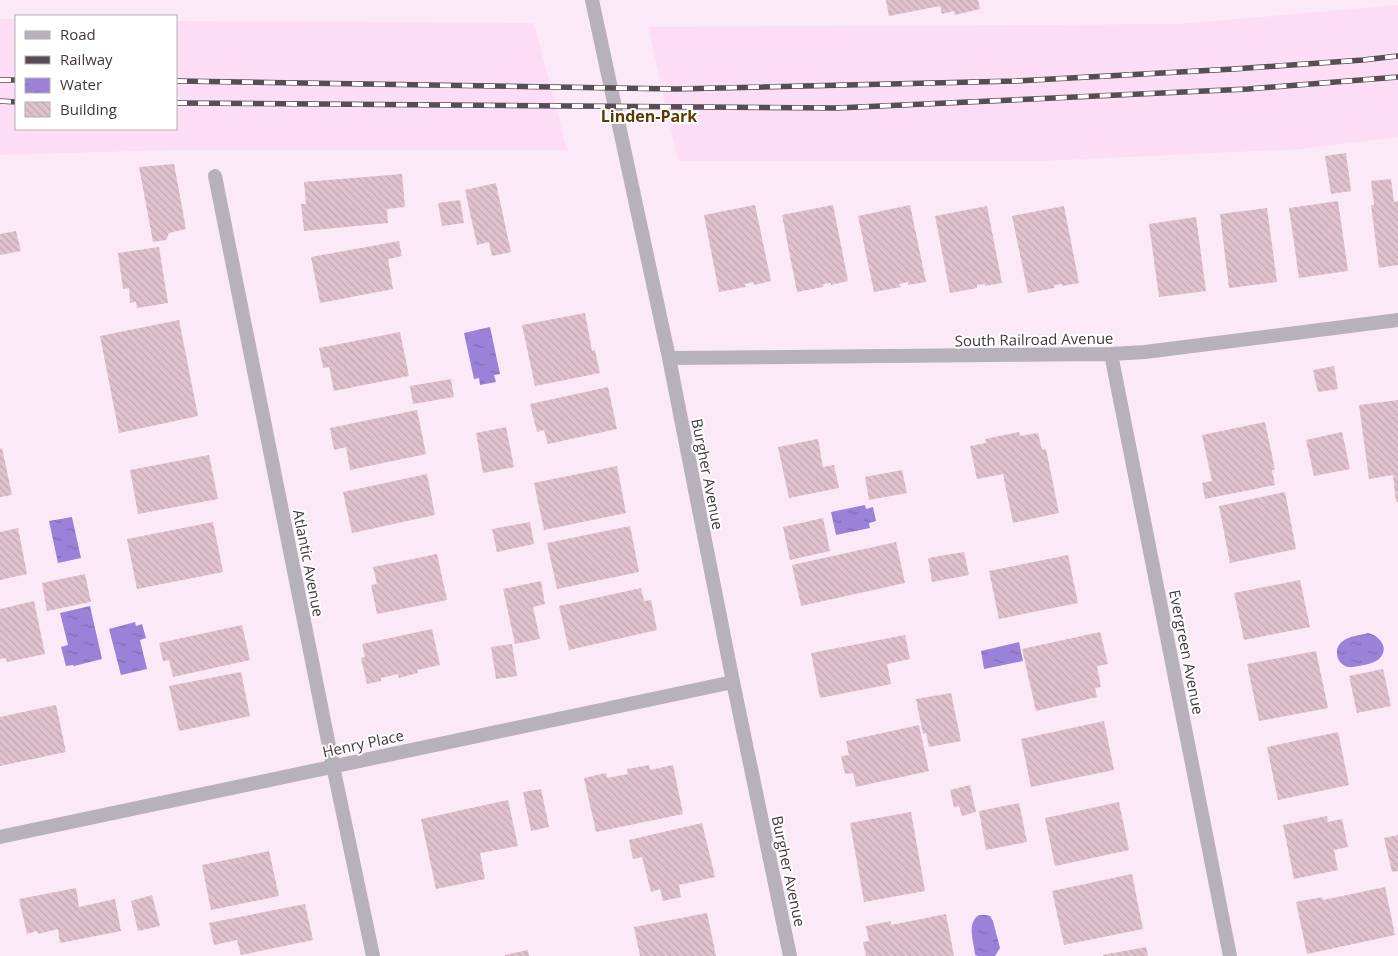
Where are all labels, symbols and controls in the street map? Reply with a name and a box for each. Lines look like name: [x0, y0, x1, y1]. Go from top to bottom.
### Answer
legend: [15, 15, 178, 130]
text: Road: [60, 24, 96, 44]
text: Railway: [60, 49, 113, 69]
text: Water: [60, 74, 102, 94]
text: Building: [60, 99, 117, 119]
district label: Linden-Park: [601, 105, 697, 127]
street label: South Railroad Avenue: [954, 328, 1114, 350]
street label: Burgher Avenue: [687, 417, 729, 531]
street label: Atlantic Avenue: [289, 508, 329, 618]
street label: Evergreen Avenue: [1165, 588, 1209, 716]
street label: Henry Place: [320, 725, 406, 761]
street label: Burgher Avenue: [767, 814, 811, 928]

